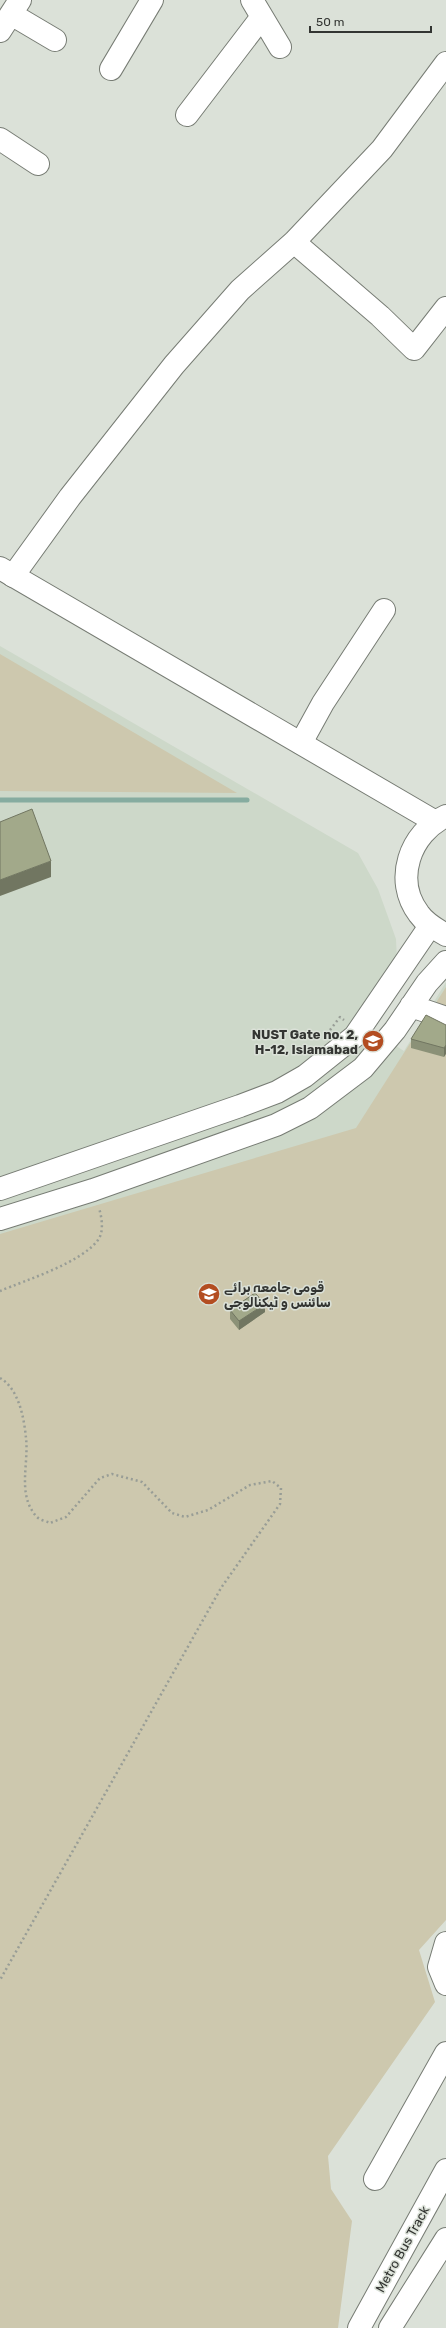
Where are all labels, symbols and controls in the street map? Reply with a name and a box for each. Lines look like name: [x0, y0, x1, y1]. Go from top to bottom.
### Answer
scale bar: [310, 8, 431, 34]
text: 50 m: [316, 15, 344, 29]
place label: NUST Gate no. 2, H-12, Islamabad: [252, 1027, 358, 1057]
school or university icon: NUST Gate no. 2, H-12, Islamabad: [360, 1028, 386, 1054]
place label: قومی جامعہ برائے سائنس و ٹیکنالوجی: [224, 1280, 331, 1311]
school or university icon: قومی جامعہ برائے سائنس و ٹیکنالوجی: [196, 1281, 222, 1307]
street label: Metro Bus Track: [372, 2203, 433, 2295]

